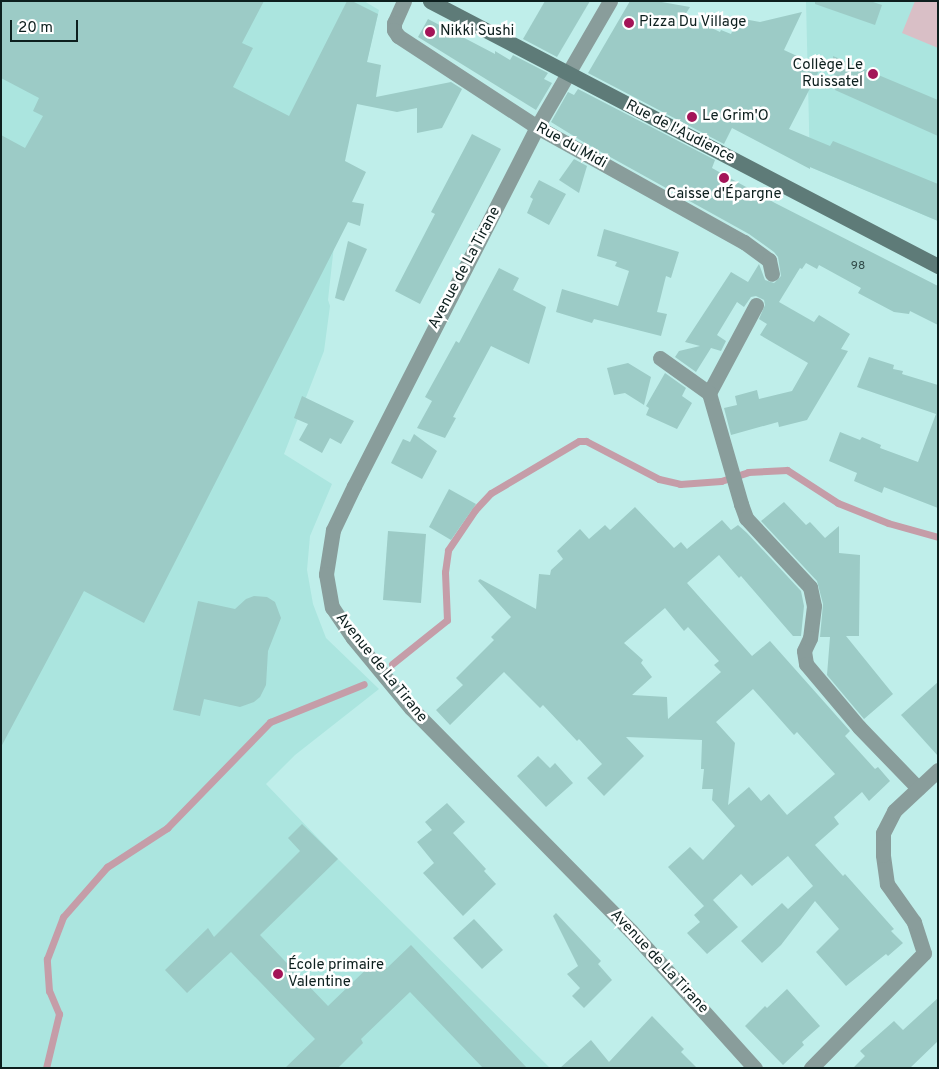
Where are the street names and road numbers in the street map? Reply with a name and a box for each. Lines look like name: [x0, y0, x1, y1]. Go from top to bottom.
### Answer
street label: Rue de l'Audience: [622, 97, 738, 167]
street label: Rue du Midi: [532, 119, 610, 173]
street label: Avenue de La Tirane: [425, 204, 505, 332]
street label: Avenue de La Tirane: [331, 609, 431, 727]
street label: Avenue de La Tirane: [606, 906, 712, 1018]

